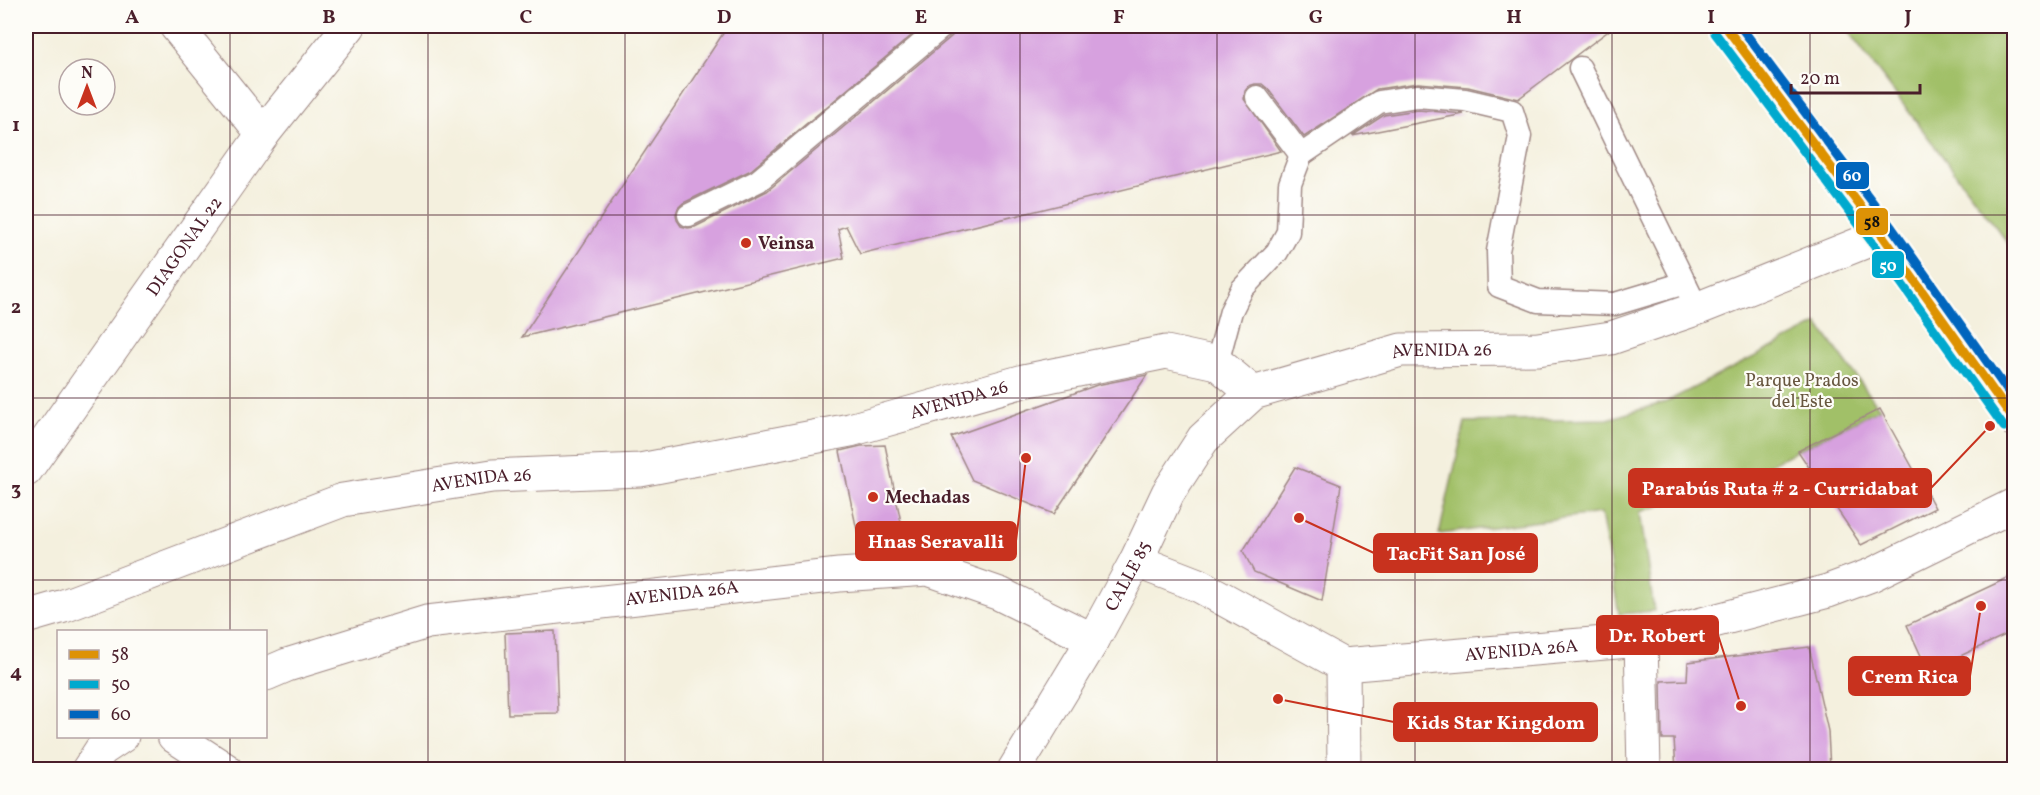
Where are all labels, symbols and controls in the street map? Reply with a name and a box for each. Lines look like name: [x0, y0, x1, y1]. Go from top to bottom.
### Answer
text: A: [125, 4, 139, 32]
text: B: [322, 4, 336, 32]
text: C: [520, 4, 533, 32]
text: D: [717, 4, 731, 32]
text: E: [915, 4, 927, 32]
text: F: [1113, 4, 1125, 32]
text: G: [1309, 4, 1323, 32]
text: H: [1506, 4, 1522, 32]
text: I: [1707, 4, 1715, 32]
text: J: [1903, 4, 1912, 32]
north arrow: [57, 57, 117, 117]
scale bar: [1791, 57, 1920, 95]
text: N: [81, 63, 93, 85]
text: 20 m: [1800, 67, 1840, 92]
text: 1: [12, 112, 20, 140]
line badge: 60: [1835, 161, 1870, 190]
text: 60: [1843, 166, 1861, 188]
street label: DIAGONAL 22: [141, 192, 229, 302]
line badge: 58: [1855, 207, 1889, 236]
text: 58: [1864, 212, 1880, 234]
place label: Veinsa: [758, 232, 814, 257]
marker: Veinsa: [739, 236, 753, 250]
line badge: 50: [1871, 250, 1905, 279]
text: 50: [1879, 256, 1897, 278]
text: 2: [11, 294, 21, 322]
street label: AVENIDA 26: [1388, 338, 1492, 366]
park label: Parque Prados del Este: [1745, 369, 1859, 415]
street label: AVENIDA 26: [907, 375, 1011, 426]
street label: AVENIDA 26: [430, 463, 532, 500]
callout: Parabús Ruta # 2 - Curridabat: [1629, 469, 1931, 507]
text: 3: [11, 476, 21, 504]
text: Parabús Ruta # 2 - Curridabat: [1642, 476, 1919, 504]
place label: Mechadas: [885, 486, 970, 511]
marker: Mechadas: [866, 490, 880, 504]
callout: Hnas Seravalli: [856, 522, 1016, 560]
text: Hnas Seravalli: [868, 529, 1004, 557]
callout: TacFit San José: [1374, 534, 1537, 572]
street label: CALLE 85: [1100, 537, 1158, 616]
text: TacFit San José: [1386, 541, 1526, 569]
street label: AVENIDA 26A: [624, 576, 740, 613]
callout: Dr. Robert: [1597, 616, 1718, 654]
text: Dr. Robert: [1608, 623, 1706, 651]
legend: [57, 630, 267, 738]
street label: AVENIDA 26A: [1464, 634, 1579, 669]
text: 58: [111, 643, 129, 668]
callout: Crem Rica: [1849, 657, 1970, 695]
text: 4: [10, 659, 22, 687]
text: Crem Rica: [1862, 664, 1959, 692]
text: 50: [111, 673, 130, 698]
text: 60: [111, 703, 131, 728]
callout: Kids Star Kingdom: [1394, 703, 1597, 741]
text: Kids Star Kingdom: [1407, 710, 1585, 738]

